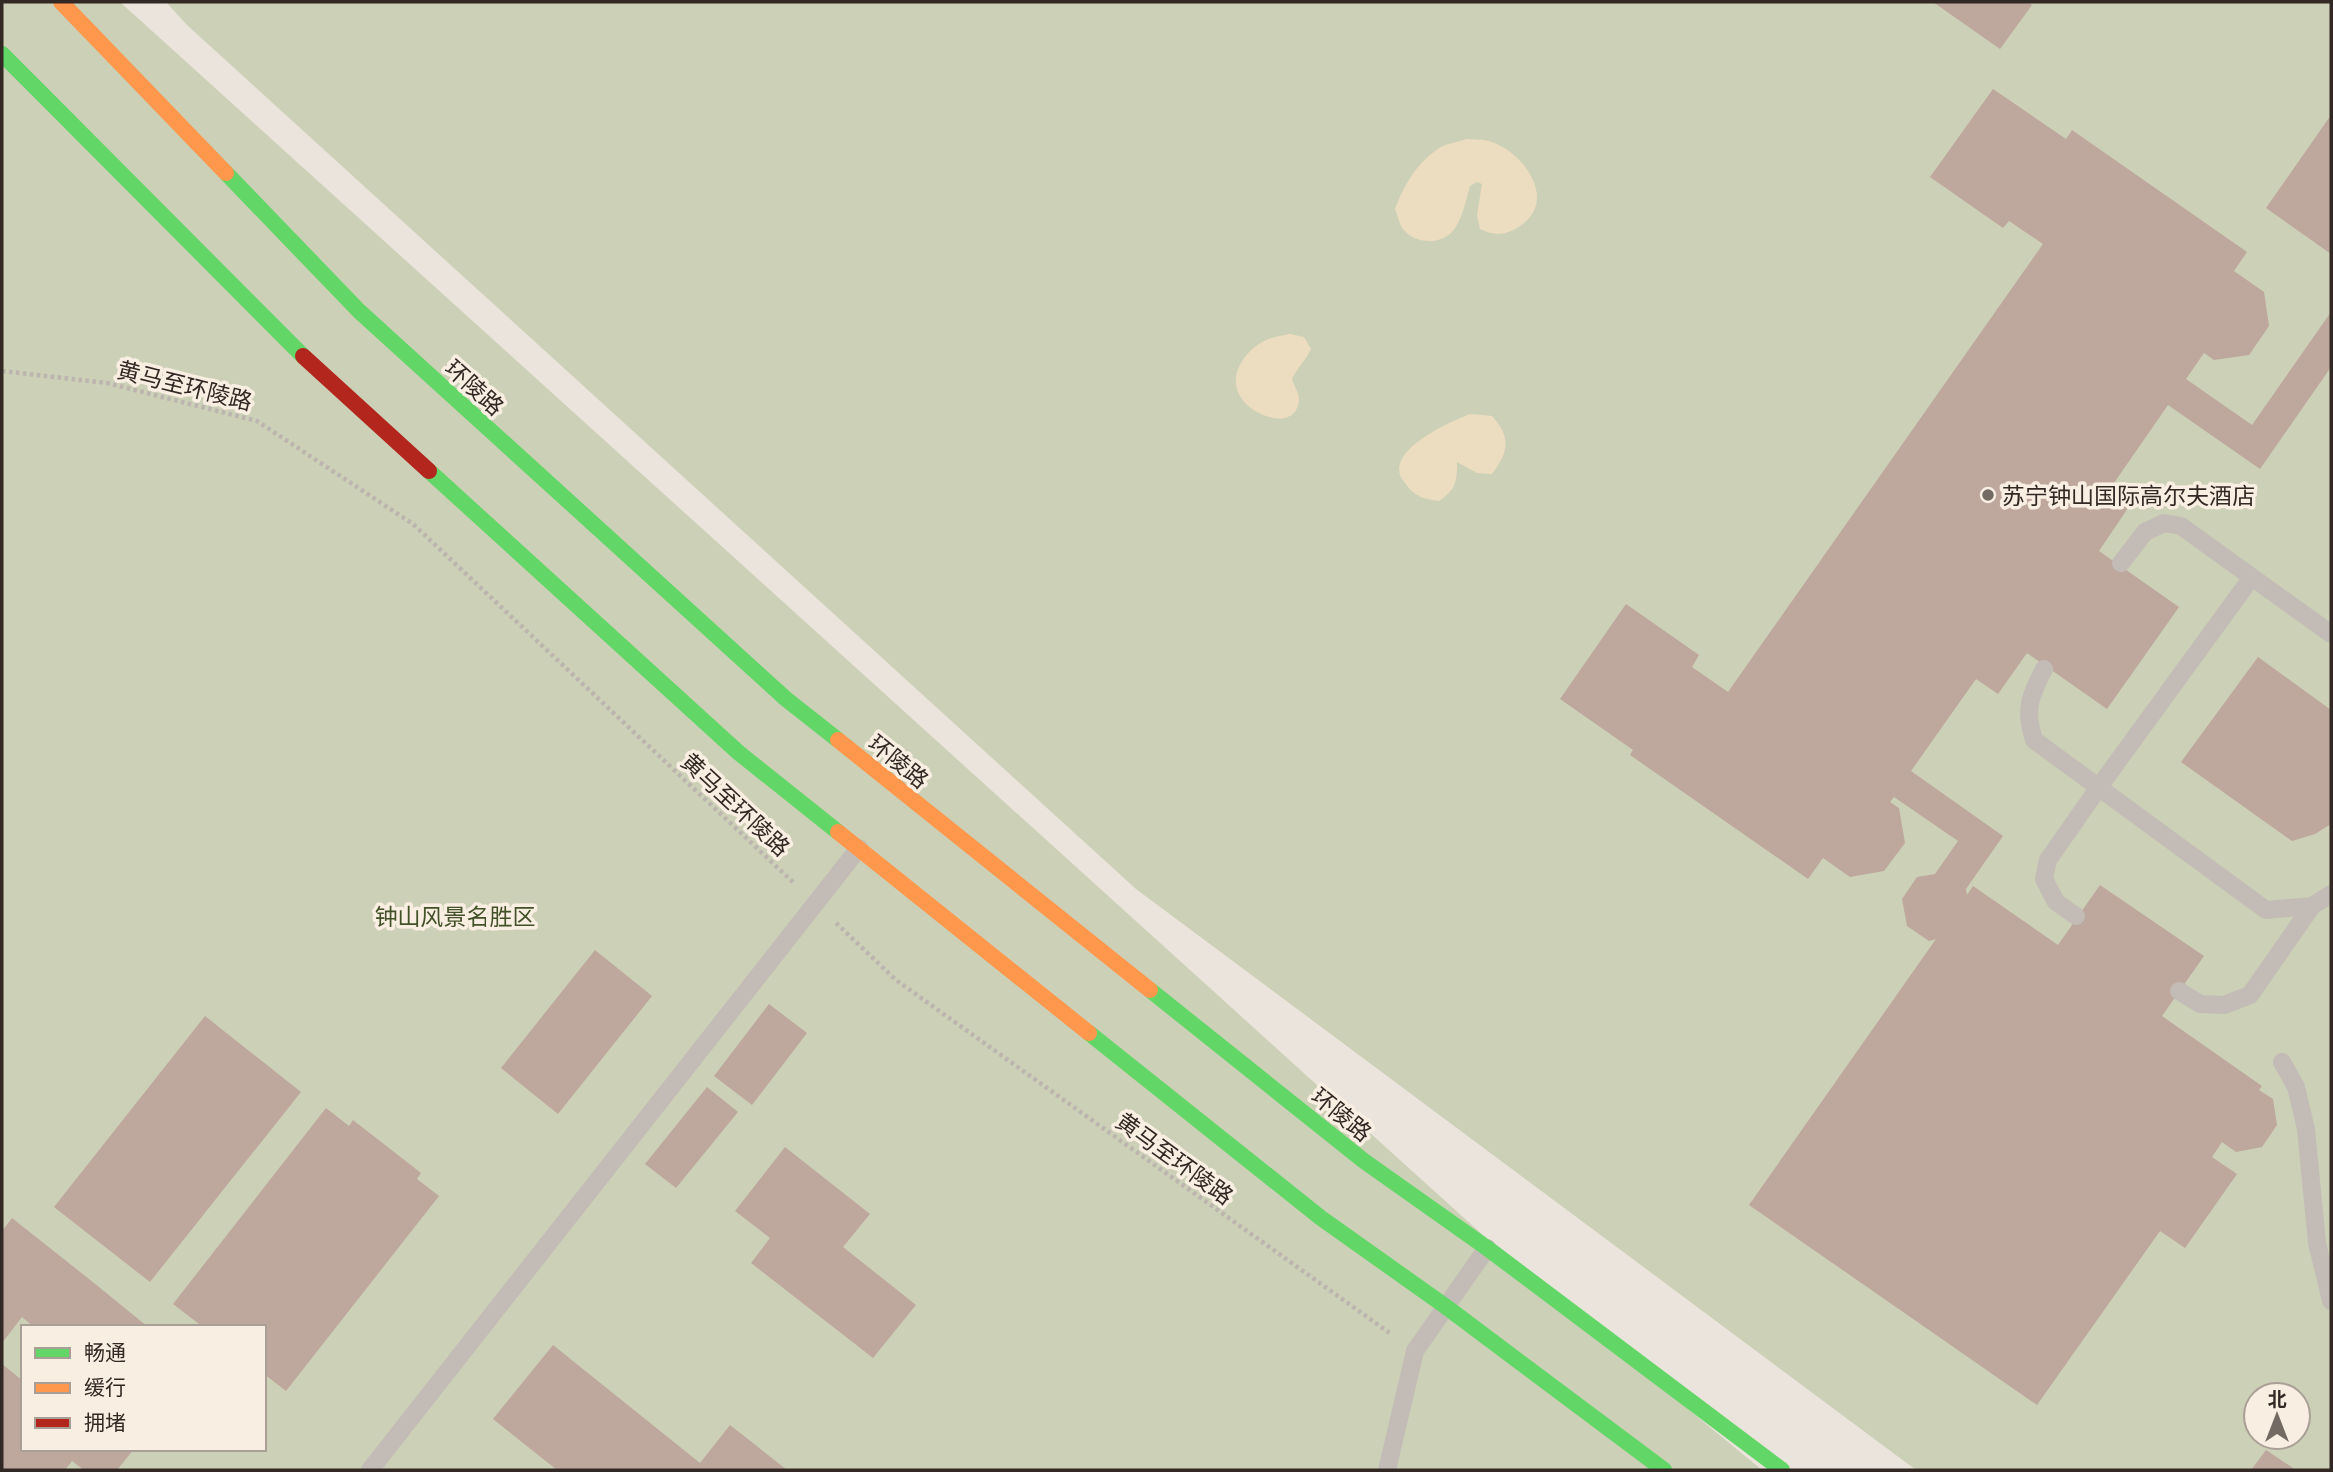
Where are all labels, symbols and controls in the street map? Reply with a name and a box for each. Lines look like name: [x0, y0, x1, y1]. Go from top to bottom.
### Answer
street label: 环陵路: [440, 354, 510, 420]
street label: 黄马至环陵路: [115, 355, 255, 415]
place label: 苏宁钟山国际高尔夫酒店: [2002, 481, 2255, 509]
marker: 苏宁钟山国际高尔夫酒店: [1980, 487, 1996, 503]
street label: 环陵路: [863, 728, 935, 794]
street label: 黄马至环陵路: [676, 747, 796, 861]
park label: 钟山风景名胜区: [375, 902, 536, 930]
street label: 环陵路: [1306, 1081, 1378, 1147]
street label: 黄马至环陵路: [1111, 1106, 1239, 1210]
legend: [21, 1325, 266, 1451]
text: 畅通: [84, 1339, 126, 1364]
text: 缓行: [84, 1374, 126, 1399]
north arrow: [2242, 1381, 2312, 1451]
text: 北: [2267, 1387, 2287, 1410]
text: 拥堵: [84, 1409, 126, 1434]

